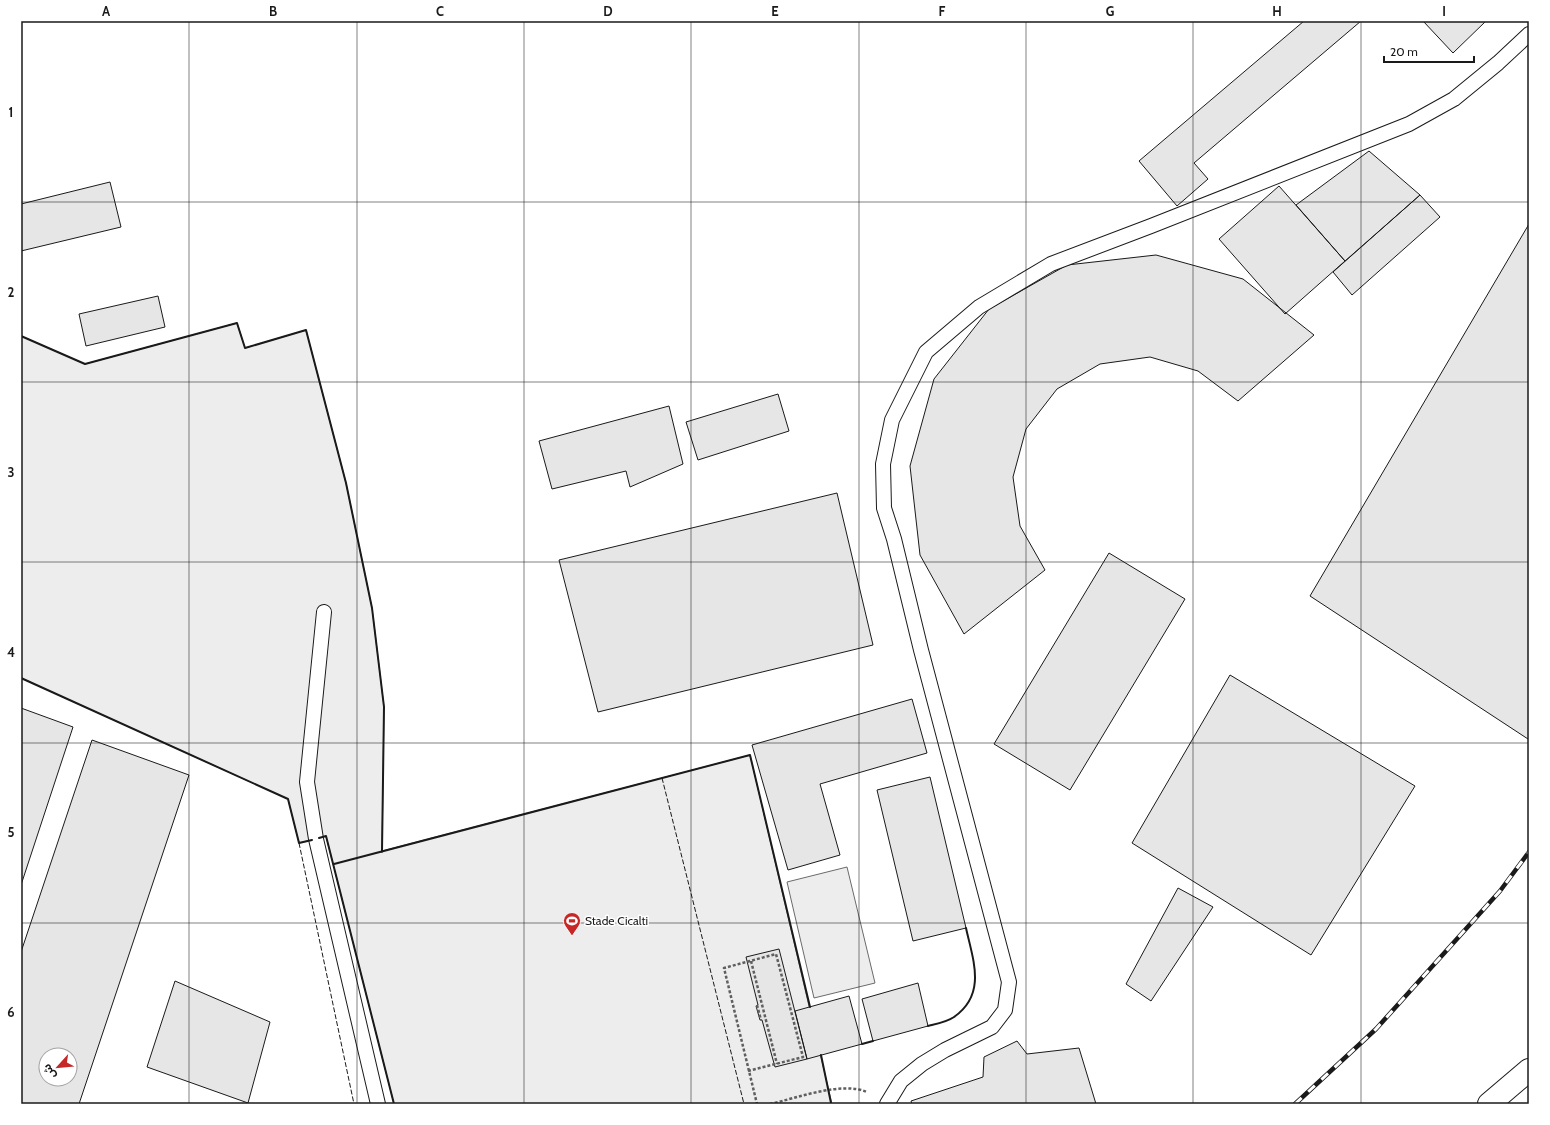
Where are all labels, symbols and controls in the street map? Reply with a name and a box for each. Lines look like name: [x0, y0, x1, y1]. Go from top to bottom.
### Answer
text: A: [102, 3, 111, 19]
text: B: [269, 3, 277, 19]
text: C: [436, 3, 444, 19]
text: D: [603, 3, 613, 19]
text: E: [771, 3, 779, 19]
text: F: [939, 3, 946, 19]
text: G: [1106, 3, 1115, 19]
text: H: [1272, 3, 1282, 19]
text: I: [1442, 3, 1446, 19]
scale bar: [1384, 38, 1474, 64]
text: 20 m: [1390, 44, 1418, 59]
text: 1: [9, 104, 13, 120]
text: 2: [8, 284, 15, 300]
text: 3: [7, 464, 15, 480]
text: 4: [7, 644, 15, 660]
text: 5: [8, 824, 15, 840]
sports icon: Stade Cicalti: [562, 911, 582, 936]
place label: Stade Cicalti: [585, 913, 648, 928]
text: 6: [7, 1004, 15, 1020]
north arrow: [38, 1047, 78, 1087]
text: ش: [39, 1062, 59, 1081]

